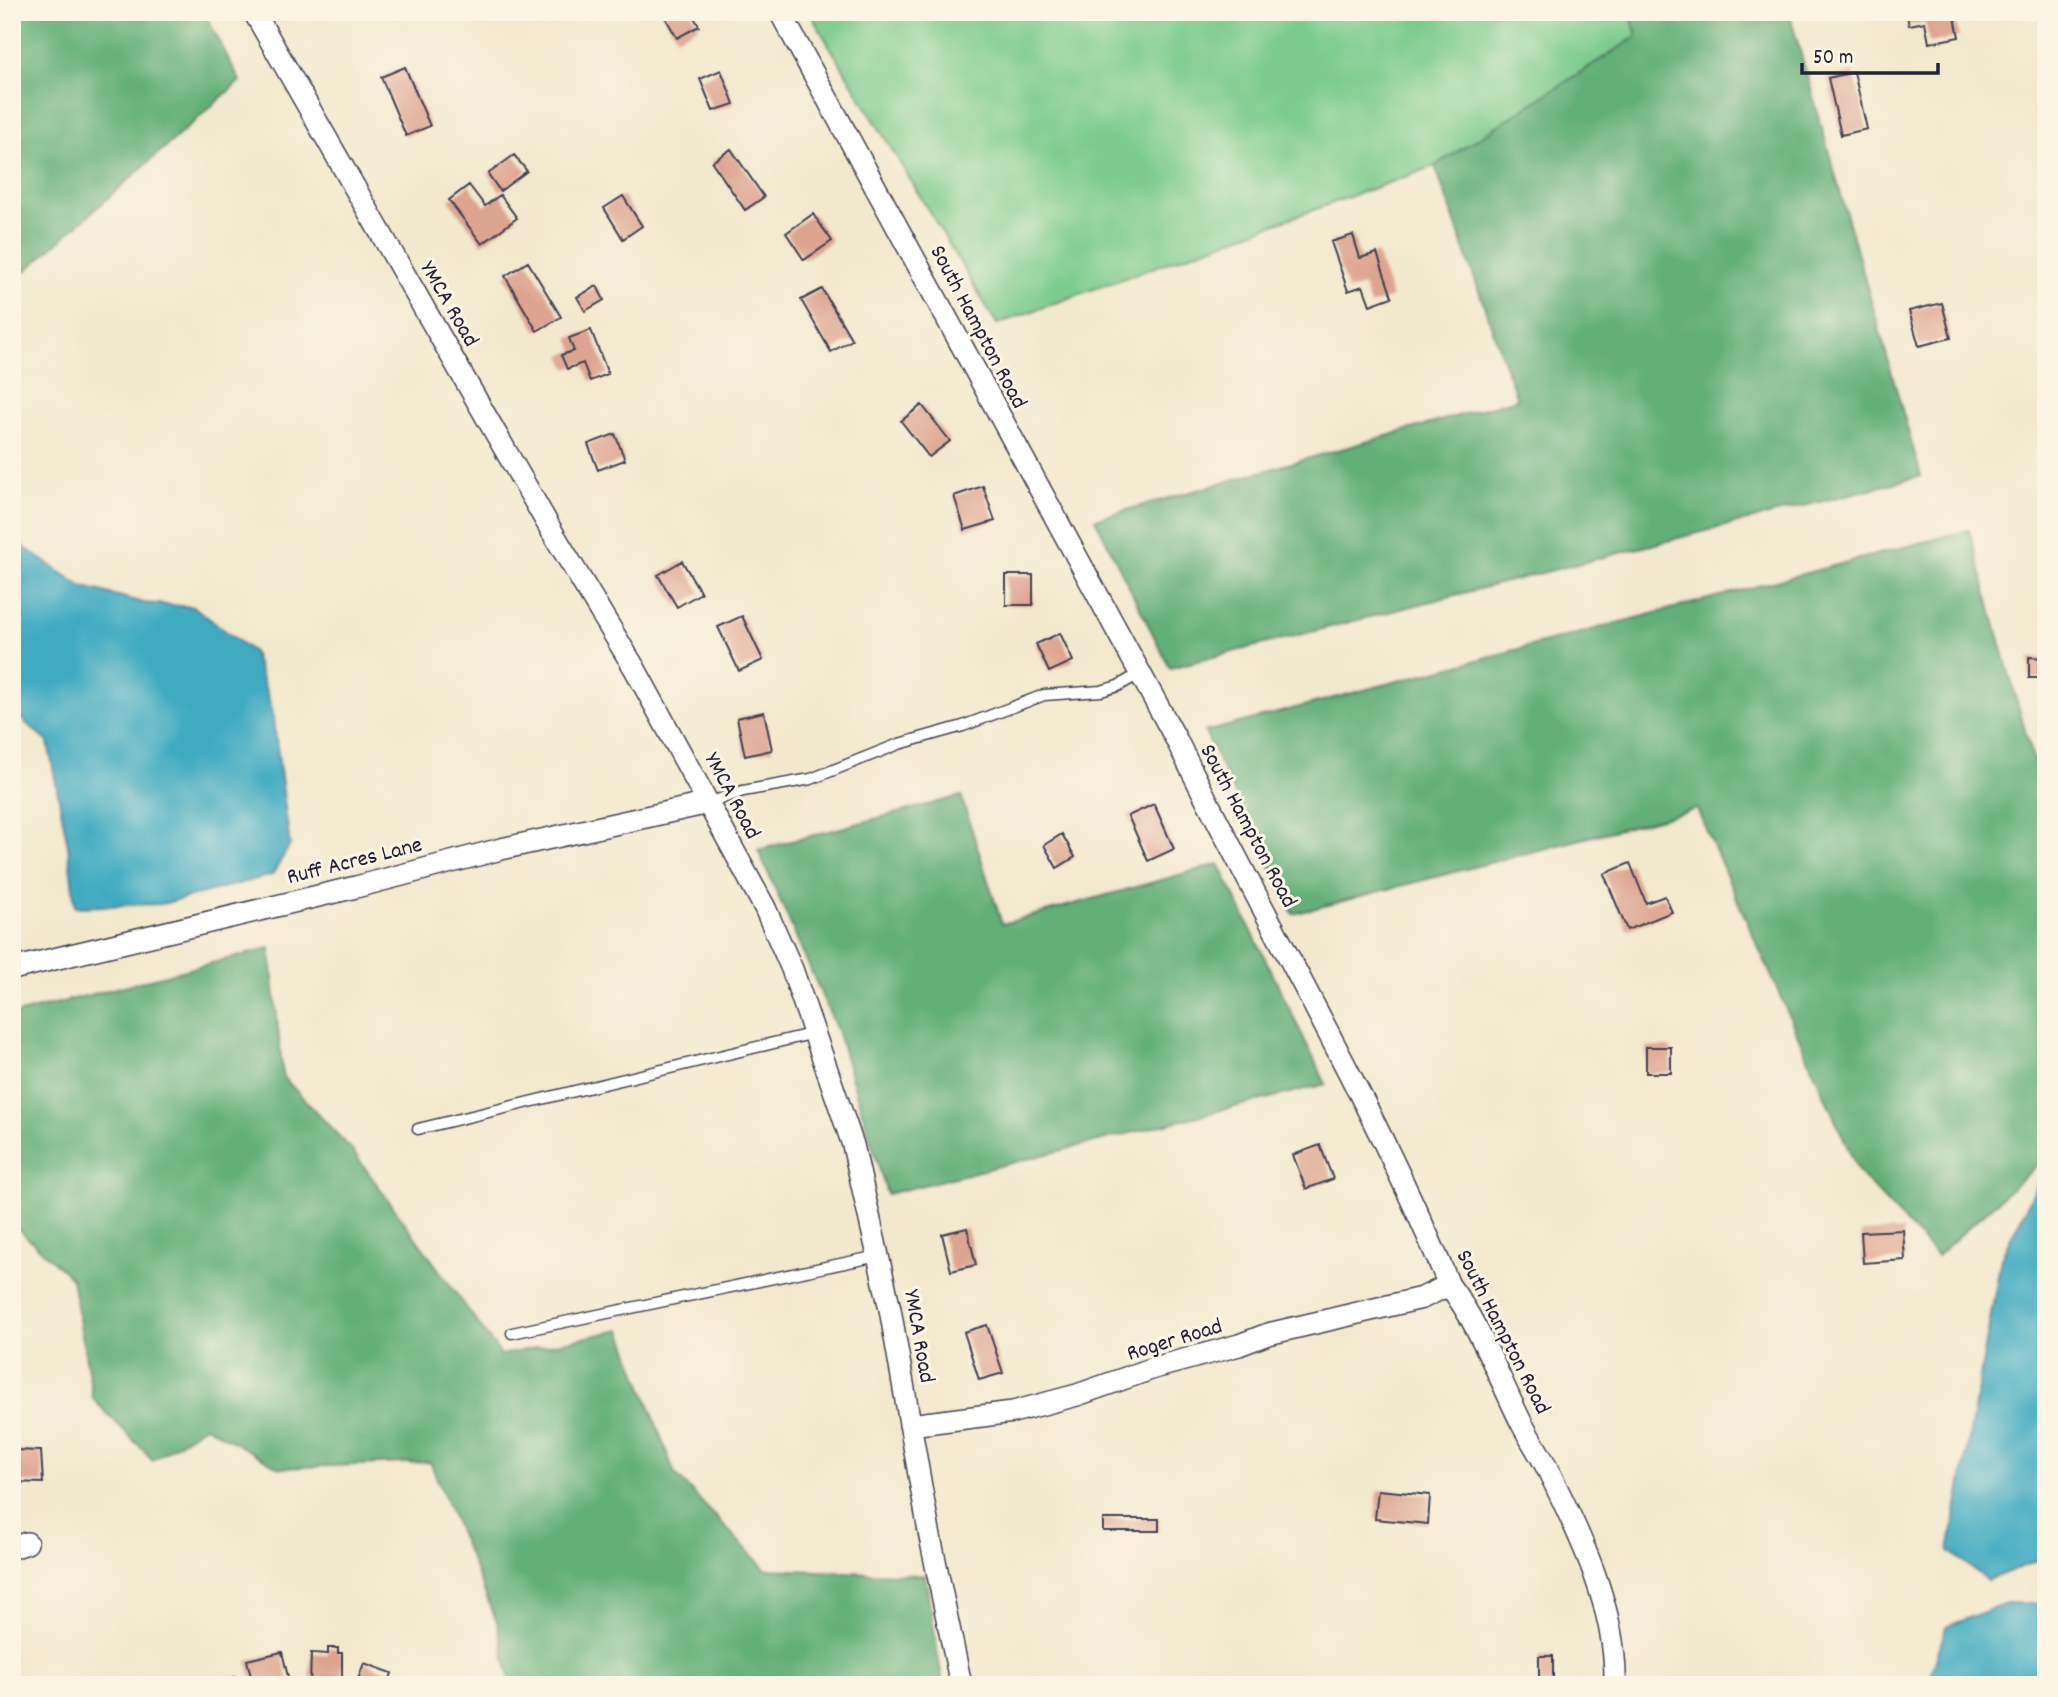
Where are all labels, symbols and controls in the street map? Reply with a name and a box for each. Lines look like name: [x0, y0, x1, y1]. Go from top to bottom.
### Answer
scale bar: [1802, 32, 1939, 76]
text: 50 m: [1813, 44, 1853, 74]
street label: South Hampton Road: [920, 240, 1034, 415]
street label: YMCA Road: [410, 256, 486, 354]
street label: South Hampton Road: [1190, 739, 1304, 914]
street label: YMCA Road: [694, 747, 768, 846]
street label: Ruff Acres Lane: [284, 830, 426, 895]
street label: South Hampton Road: [1446, 1244, 1558, 1421]
street label: YMCA Road: [893, 1287, 942, 1386]
street label: Roger Road: [1123, 1311, 1227, 1372]

